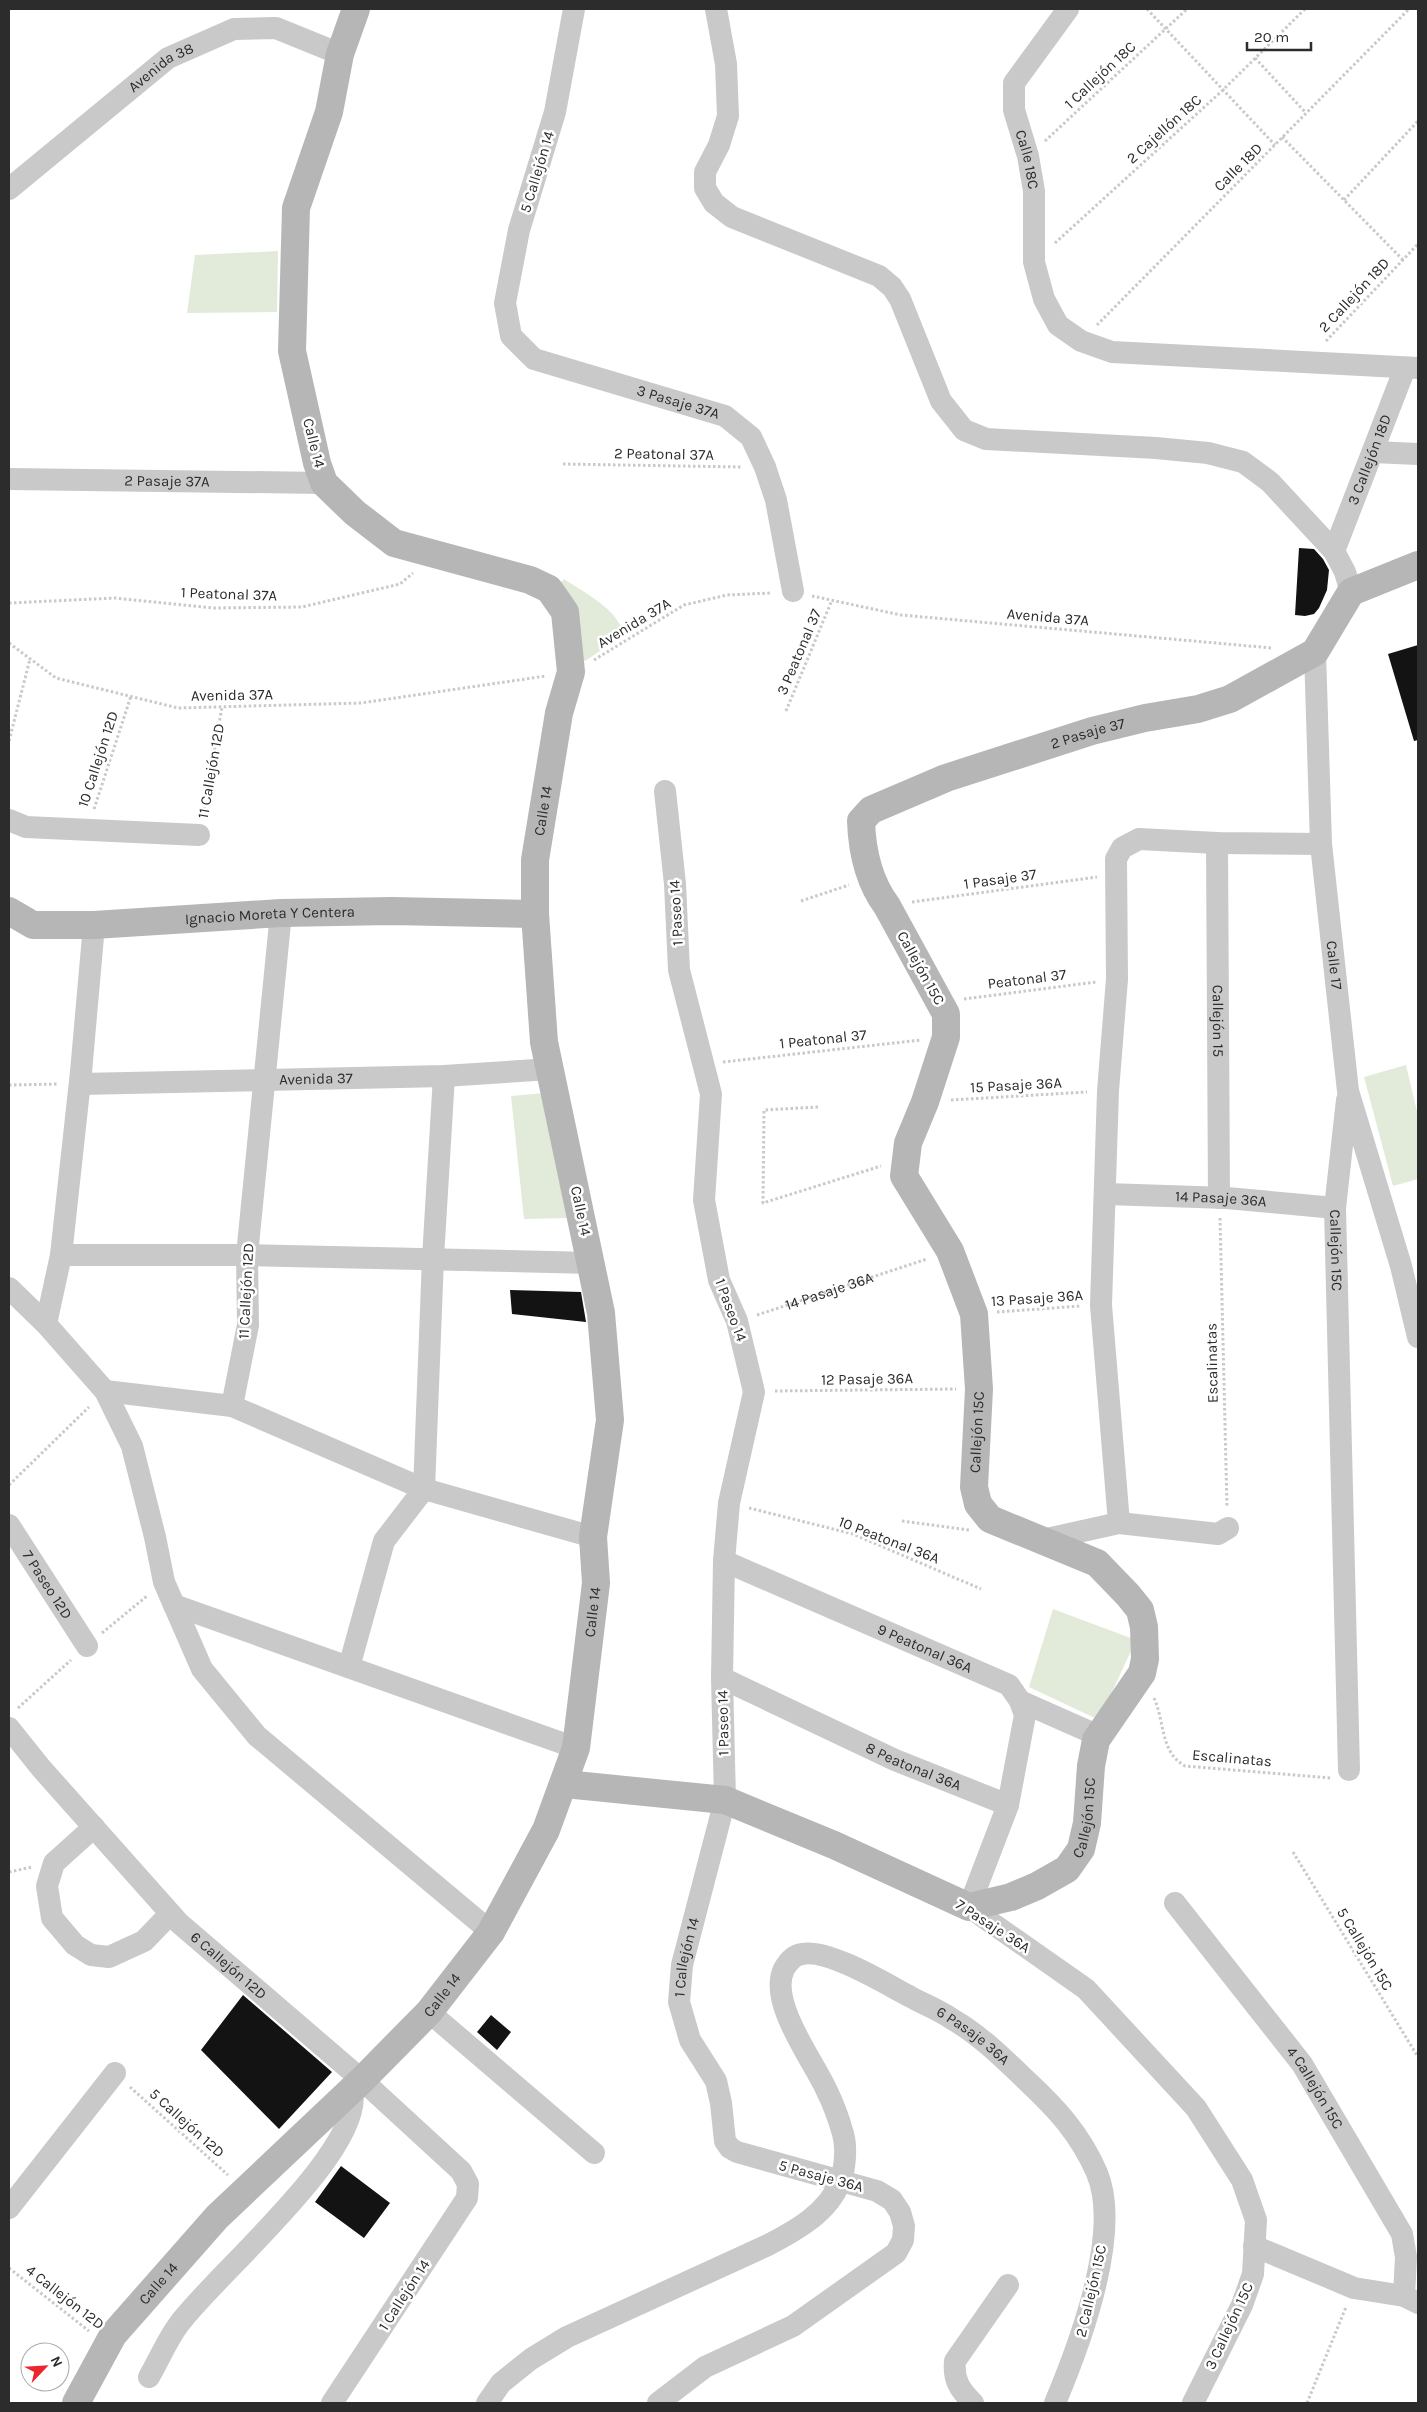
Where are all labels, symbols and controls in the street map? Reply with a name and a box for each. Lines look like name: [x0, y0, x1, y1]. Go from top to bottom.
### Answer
scale bar: [1247, 20, 1311, 52]
text: 20 m: [1254, 28, 1289, 46]
street label: 1 Callejón 18C: [1061, 37, 1139, 113]
street label: Avenida 38: [124, 39, 196, 96]
street label: 2 Cajellón 18C: [1123, 91, 1205, 167]
street label: 5 Callejón 14: [516, 128, 558, 215]
street label: Calle 18C: [1012, 128, 1043, 191]
street label: Calle 18D: [1210, 139, 1266, 195]
street label: 2 Callejón 18D: [1315, 254, 1393, 336]
street label: 3 Pasaje 37A: [635, 381, 722, 423]
street label: 3 Callejón 18D: [1344, 412, 1395, 507]
street label: Calle 14: [299, 416, 329, 470]
street label: 2 Peatonal 37A: [614, 444, 714, 464]
street label: 2 Pasaje 37A: [124, 471, 210, 491]
street label: 1 Peatonal 37A: [181, 583, 278, 605]
street label: Avenida 37A: [594, 594, 674, 652]
street label: Avenida 37A: [1006, 604, 1090, 630]
street label: 3 Peatonal 37: [773, 606, 825, 698]
street label: Avenida 37A: [191, 685, 274, 705]
street label: 10 Callejón 12D: [74, 709, 122, 809]
street label: 2 Pasaje 37: [1048, 714, 1127, 753]
street label: 11 Callejón 12D: [194, 722, 228, 820]
street label: Calle 14: [530, 784, 556, 837]
street label: 1 Pasaje 37: [963, 865, 1037, 893]
street label: 1 Paseo 14: [665, 879, 687, 946]
street label: Ignacio Moreta Y Centera: [184, 903, 355, 928]
street label: Callejón 15C: [893, 928, 949, 1008]
street label: Calle 17: [1323, 940, 1346, 991]
street label: Peatonal 37: [987, 965, 1067, 993]
street label: Callejón 15: [1209, 985, 1227, 1057]
street label: 1 Peatonal 37: [779, 1025, 867, 1053]
street label: Avenida 37: [279, 1069, 353, 1089]
street label: 15 Pasaje 36A: [970, 1074, 1063, 1096]
street label: Calle 14: [567, 1184, 595, 1238]
street label: 14 Pasaje 36A: [1175, 1187, 1268, 1211]
street label: Callejón 15C: [1326, 1209, 1346, 1291]
street label: 11 Callejón 12D: [234, 1243, 258, 1339]
street label: 14 Pasaje 36A: [783, 1268, 876, 1314]
street label: 1 Paseo 14: [711, 1276, 751, 1345]
street label: 13 Pasaje 36A: [990, 1286, 1084, 1310]
street label: Escalinatas: [1202, 1323, 1222, 1403]
street label: 12 Pasaje 36A: [821, 1369, 913, 1389]
street label: Callejón 15C: [966, 1391, 988, 1473]
street label: 10 Peatonal 36A: [836, 1512, 942, 1568]
street label: 7 Paseo 12D: [19, 1547, 76, 1622]
street label: Calle 14: [581, 1585, 605, 1638]
street label: 9 Peatonal 36A: [875, 1620, 975, 1677]
street label: 1 Paseo 14: [713, 1689, 733, 1756]
street label: 8 Peatonal 36A: [863, 1738, 964, 1795]
street label: Escalinatas: [1191, 1746, 1273, 1770]
street label: Callejón 15C: [1068, 1777, 1099, 1862]
street label: 7 Pasaje 36A: [952, 1895, 1034, 1957]
street label: 5 Callejón 15C: [1333, 1904, 1397, 1994]
street label: 1 Callejón 14: [670, 1915, 703, 1998]
street label: 6 Callejón 12D: [187, 1928, 270, 2003]
street label: Calle 14: [419, 1969, 465, 2021]
street label: 6 Pasaje 36A: [933, 2003, 1014, 2069]
street label: 4 Callejón 15C: [1283, 2043, 1347, 2132]
street label: 5 Callejón 12D: [146, 2085, 228, 2161]
street label: 5 Pasaje 36A: [777, 2156, 866, 2196]
street label: 2 Callejón 15C: [1072, 2243, 1110, 2339]
street label: 1 Callejón 14: [374, 2256, 434, 2334]
street label: Calle 14: [135, 2258, 182, 2308]
street label: 4 Callejón 12D: [22, 2261, 108, 2333]
street label: 3 Callejón 15C: [1201, 2280, 1257, 2372]
north arrow: [20, 2342, 70, 2392]
text: N: [47, 2354, 66, 2370]

